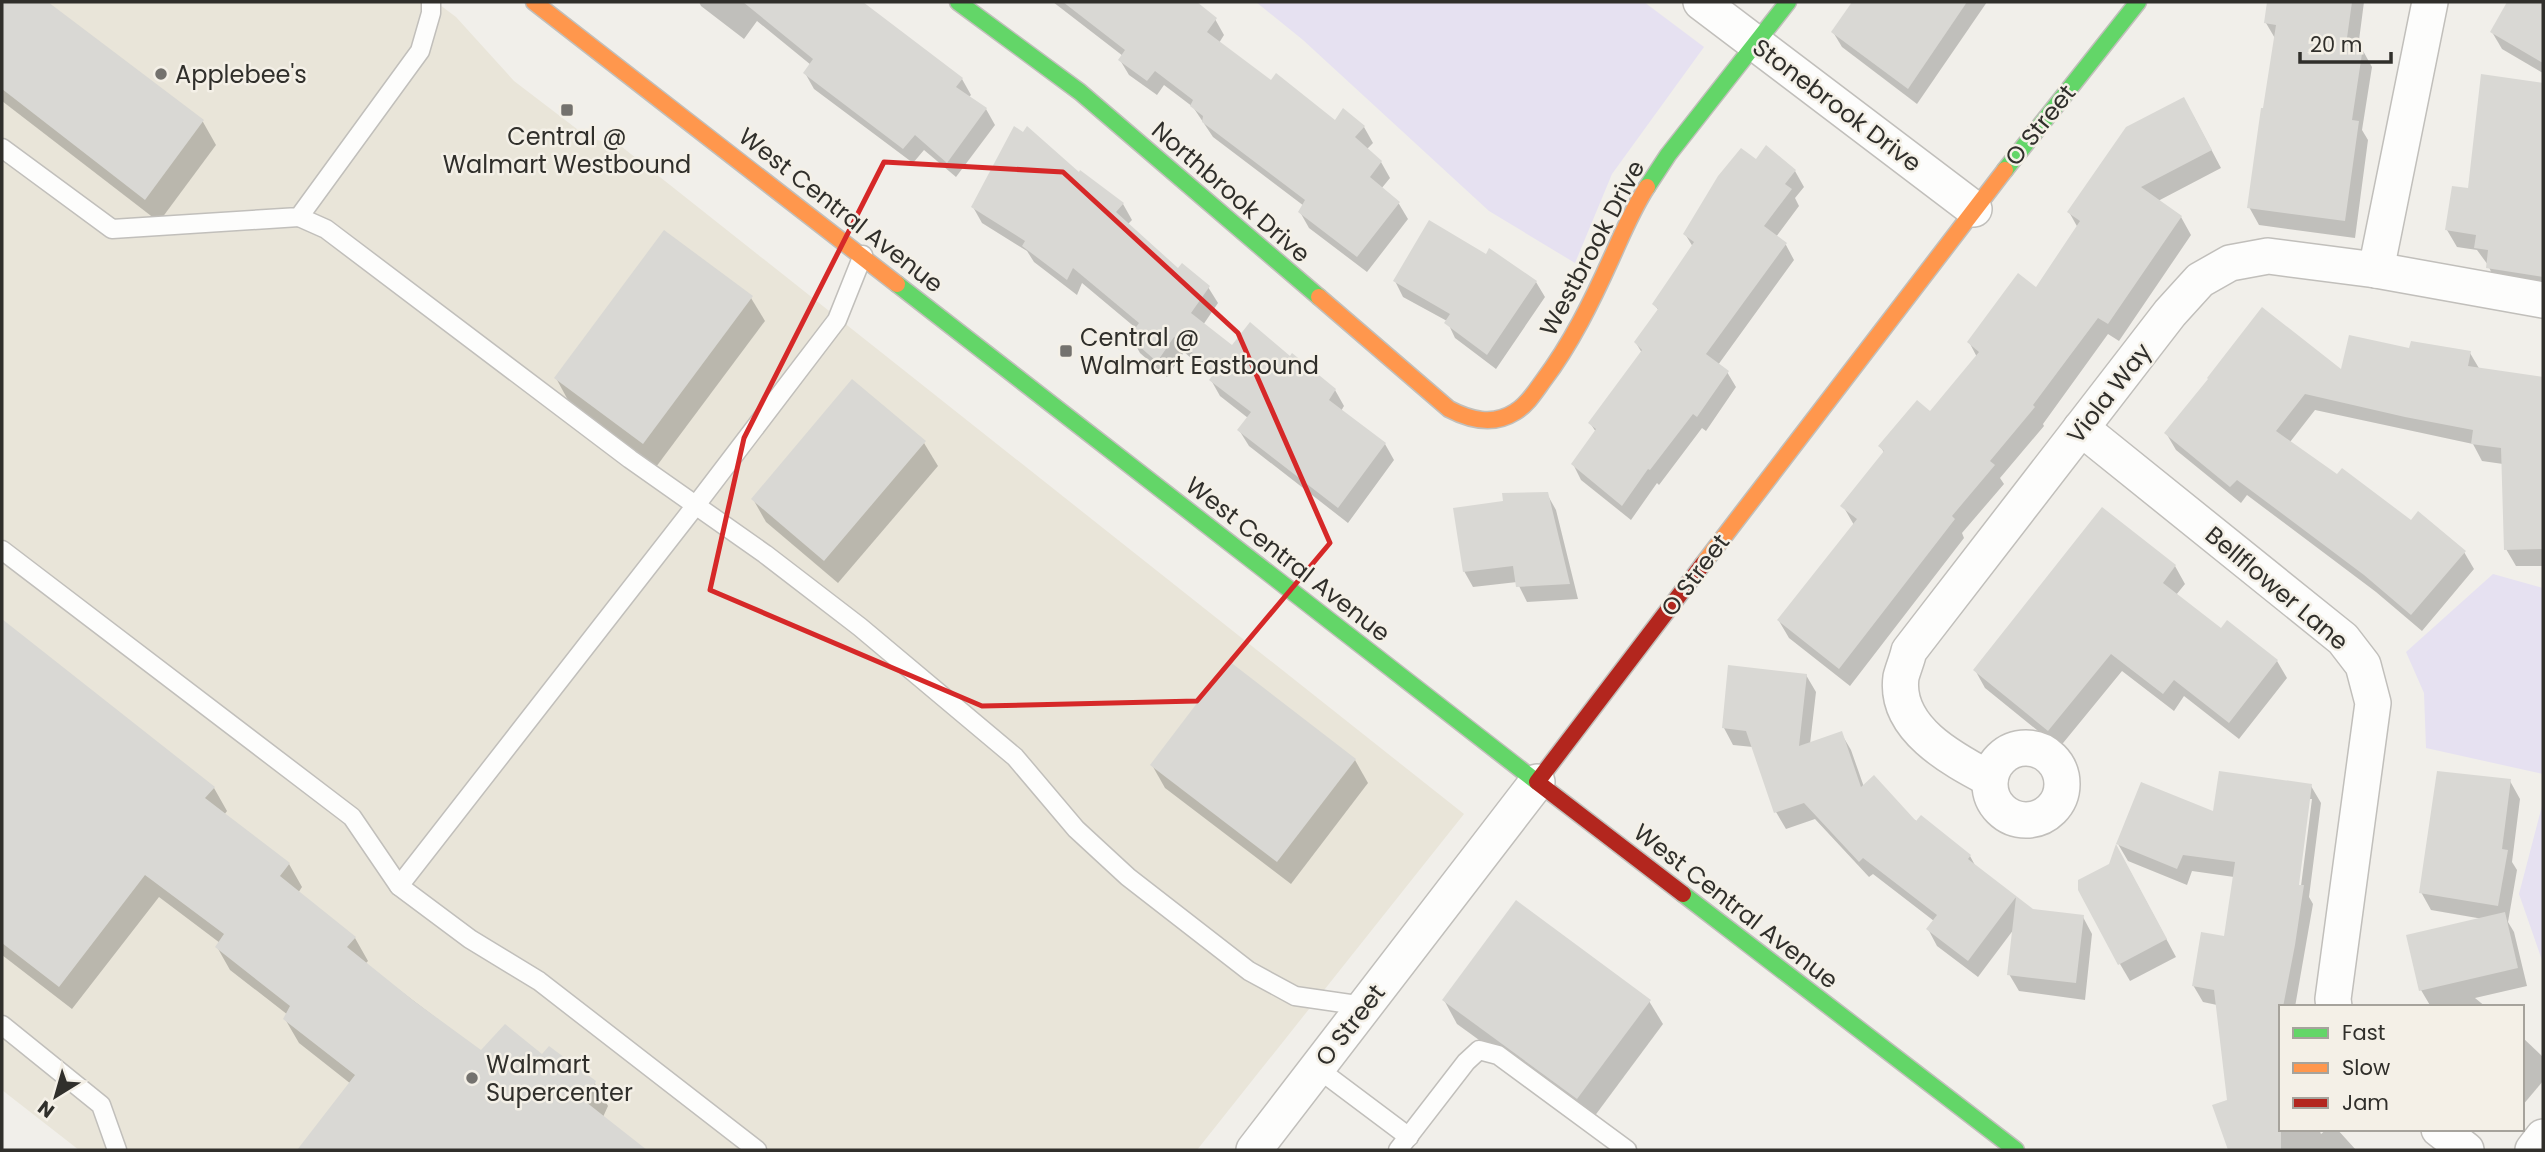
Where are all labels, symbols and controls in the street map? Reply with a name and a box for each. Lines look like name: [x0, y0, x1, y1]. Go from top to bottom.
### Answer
scale bar: [2300, 21, 2391, 65]
text: 20 m: [2310, 30, 2363, 59]
street label: Stonebrook Drive: [1746, 31, 1928, 179]
place label: Applebee's: [175, 58, 307, 91]
marker: Applebee's: [153, 66, 169, 82]
street label: O Street: [1997, 77, 2083, 173]
marker: Central @ Walmart Westbound: [559, 102, 575, 118]
street label: Northbrook Drive: [1145, 114, 1317, 270]
place label: Central @ Walmart Westbound: [443, 120, 691, 181]
street label: West Central Avenue: [732, 120, 950, 300]
street label: Westbrook Drive: [1532, 154, 1652, 342]
place label: Central @ Walmart Eastbound: [1080, 321, 1319, 382]
street label: Viola Way: [2059, 335, 2159, 450]
marker: Central @ Walmart Eastbound: [1058, 343, 1074, 359]
street label: West Central Avenue: [1179, 469, 1397, 649]
street label: Bellflower Lane: [2198, 518, 2356, 658]
street label: O Street: [1653, 527, 1737, 623]
street label: West Central Avenue: [1627, 816, 1845, 996]
street label: O Street: [1308, 977, 1392, 1073]
legend: [2279, 1005, 2524, 1131]
text: Fast: [2342, 1018, 2385, 1047]
place label: Walmart Supercenter: [486, 1048, 633, 1109]
text: Slow: [2342, 1053, 2390, 1082]
north arrow: [21, 1061, 91, 1131]
marker: Walmart Supercenter: [464, 1070, 480, 1086]
text: Jam: [2342, 1088, 2389, 1117]
text: N: [32, 1094, 60, 1124]

